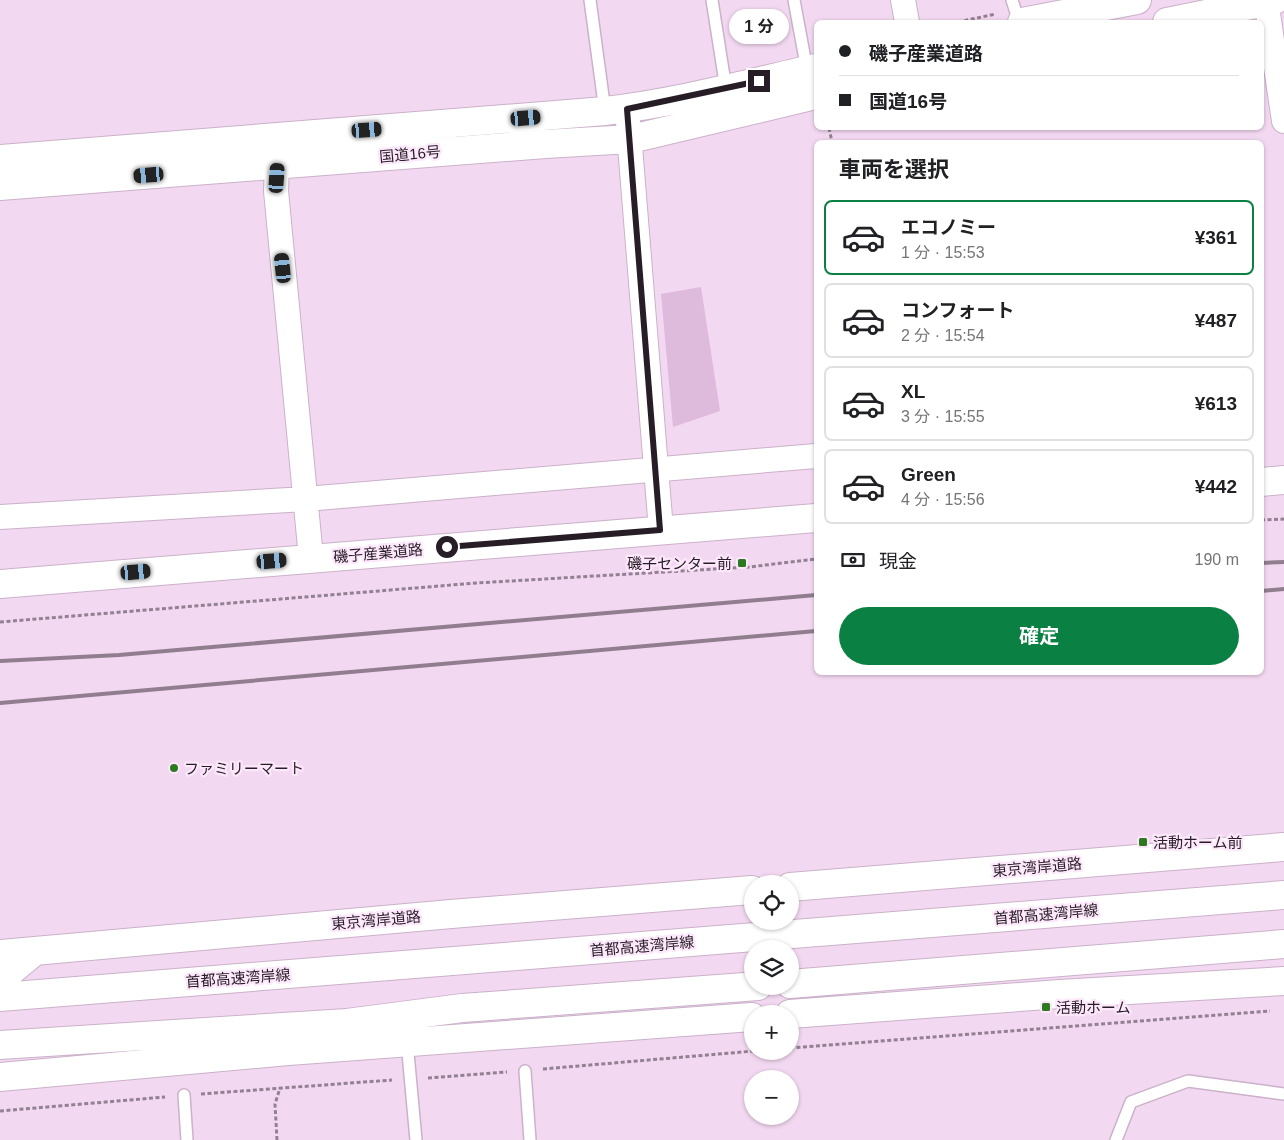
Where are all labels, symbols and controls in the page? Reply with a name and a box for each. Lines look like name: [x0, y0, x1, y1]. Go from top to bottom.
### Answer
callout: 1 分: [729, 8, 789, 44]
text: 1 分: [744, 18, 774, 35]
text: 磯子産業道路: [869, 43, 983, 64]
route end: [748, 70, 770, 92]
text: 国道16号: [869, 91, 947, 112]
car: [510, 109, 541, 127]
car: [351, 121, 382, 139]
street label: 国道16号: [379, 143, 441, 165]
text: 車両を選択: [839, 157, 949, 182]
car: [268, 163, 285, 193]
car: [133, 166, 164, 184]
icon: car: [841, 215, 886, 260]
text: エコノミー: [901, 217, 996, 238]
text: ¥361: [1195, 227, 1237, 248]
text: 1 分 · 15:53: [901, 244, 985, 261]
car: [273, 252, 292, 284]
icon: car: [841, 298, 886, 343]
text: コンフォート: [901, 300, 1014, 321]
text: ¥487: [1195, 310, 1237, 331]
text: 2 分 · 15:54: [901, 327, 985, 344]
icon: car: [841, 381, 886, 426]
text: XL: [901, 381, 925, 402]
text: ¥613: [1195, 393, 1237, 414]
text: 3 分 · 15:55: [901, 408, 985, 425]
icon: car: [841, 464, 886, 509]
text: Green: [901, 464, 956, 485]
text: ¥442: [1195, 476, 1237, 497]
text: 4 分 · 15:56: [901, 491, 985, 508]
route start: [436, 536, 458, 558]
street label: 磯子産業道路: [332, 541, 424, 565]
icon: cash: [839, 546, 867, 574]
text: 現金: [879, 551, 917, 572]
text: 190 m: [1195, 551, 1239, 568]
car: [256, 552, 287, 570]
place label: 磯子センター前: [627, 555, 732, 572]
marker: 磯子センター前: [736, 557, 748, 569]
car: [120, 563, 151, 581]
button: 確定: [839, 607, 1239, 665]
place label: ファミリーマート: [184, 760, 304, 777]
marker: ファミリーマート: [168, 762, 180, 774]
place label: 活動ホーム前: [1153, 834, 1243, 851]
marker: 活動ホーム前: [1137, 836, 1149, 848]
street label: 東京湾岸道路: [991, 855, 1083, 879]
map controls: [744, 875, 799, 1125]
button: locate: [744, 875, 799, 930]
street label: 首都高速湾岸線: [993, 901, 1099, 927]
street label: 東京湾岸道路: [330, 908, 422, 932]
street label: 首都高速湾岸線: [589, 933, 695, 959]
button: layers: [744, 940, 799, 995]
street label: 首都高速湾岸線: [185, 966, 291, 990]
place label: 活動ホーム: [1056, 999, 1131, 1016]
marker: 活動ホーム: [1040, 1001, 1052, 1013]
button: +: [744, 1005, 799, 1060]
button: −: [744, 1070, 799, 1125]

